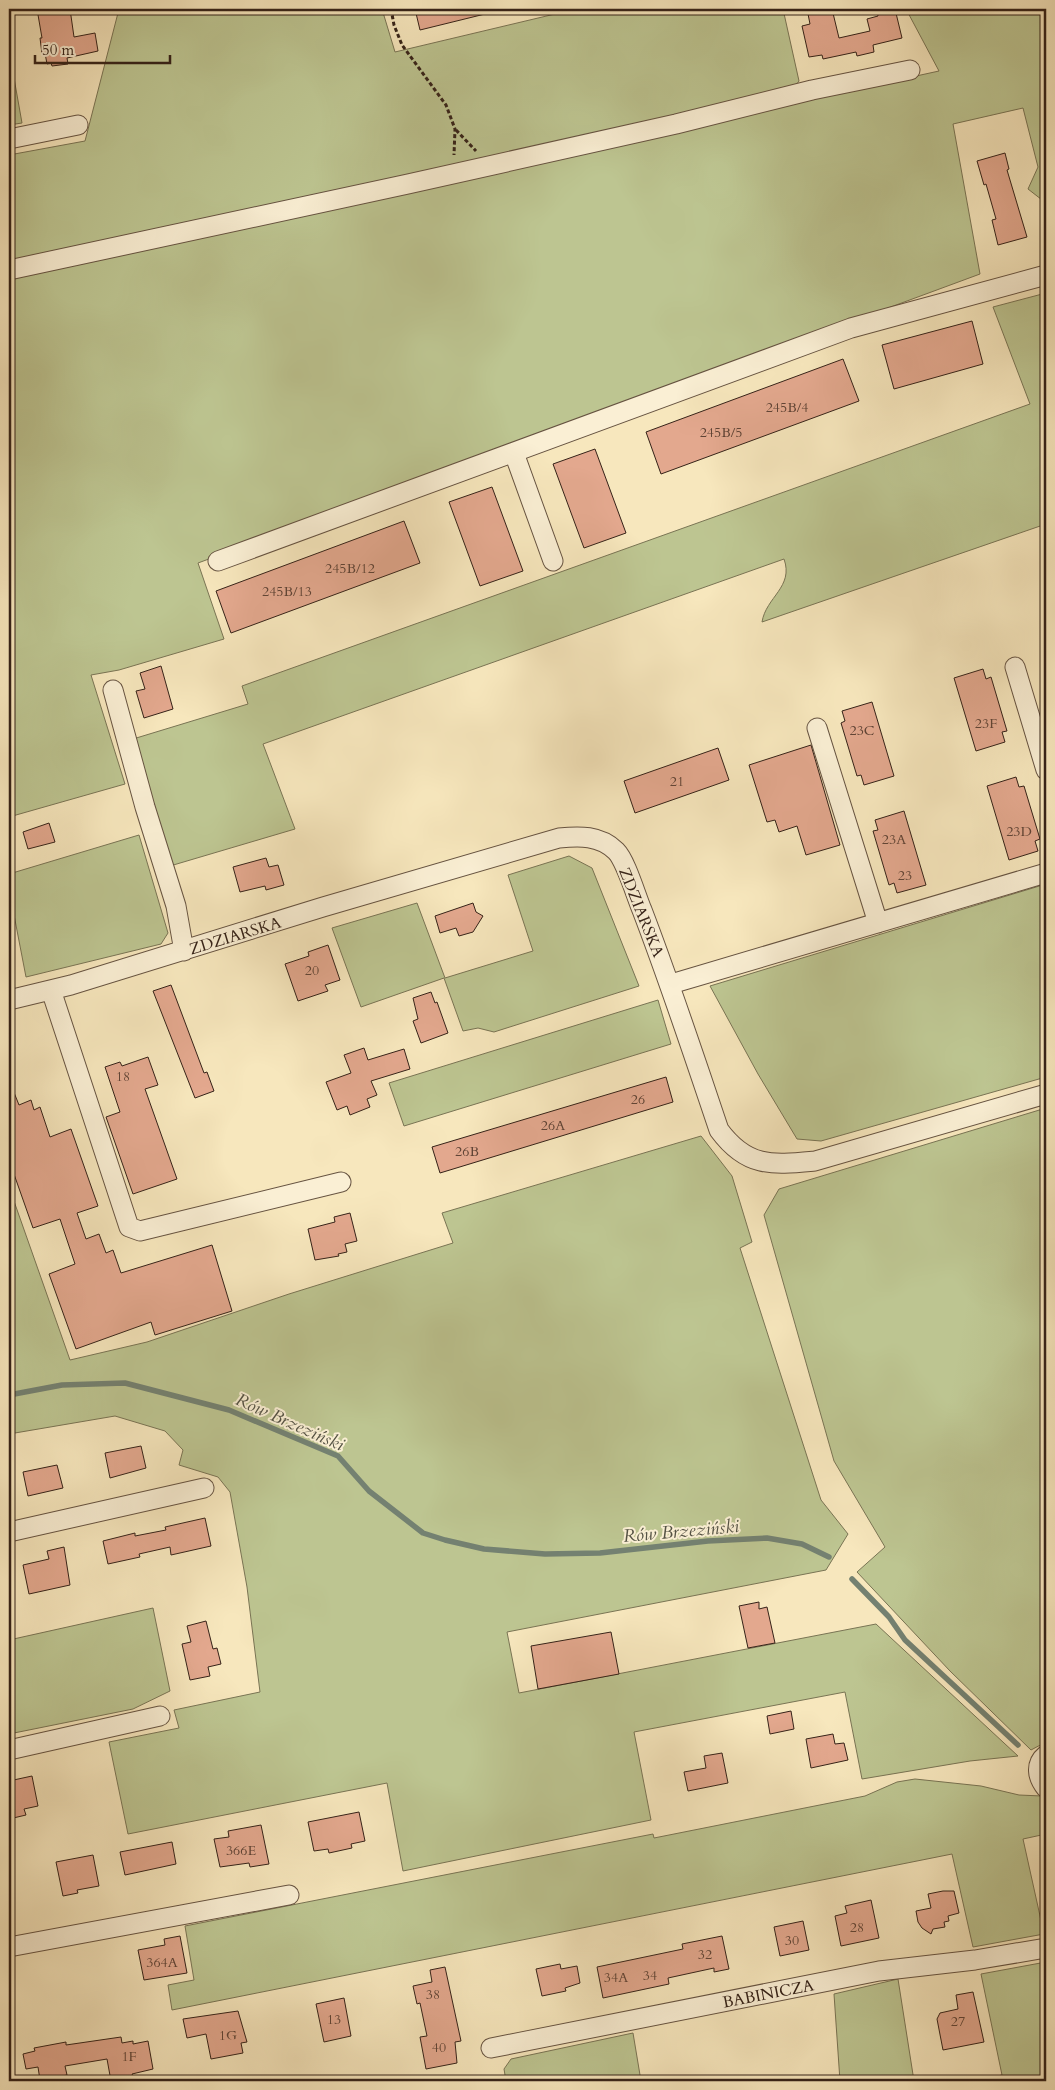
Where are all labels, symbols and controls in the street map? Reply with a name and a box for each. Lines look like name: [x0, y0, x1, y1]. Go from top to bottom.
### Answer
scale bar: [35, 32, 170, 64]
text: 50 m: [42, 40, 74, 60]
house number: 245B/4: [766, 398, 808, 417]
house number: 245B/5: [700, 423, 742, 442]
house number: 245B/12: [325, 559, 375, 578]
house number: 245B/13: [262, 582, 312, 601]
house number: 23F: [975, 714, 997, 733]
house number: 23C: [849, 721, 875, 740]
house number: 21: [670, 772, 684, 791]
house number: 23D: [1006, 822, 1032, 841]
house number: 23A: [882, 830, 906, 849]
street label: ZDZIARSKA: [613, 864, 669, 961]
house number: 23: [898, 866, 912, 885]
street label: ZDZIARSKA: [187, 911, 285, 960]
house number: 20: [305, 961, 319, 980]
house number: 18: [116, 1067, 130, 1086]
house number: 26: [631, 1090, 645, 1109]
house number: 26A: [541, 1116, 565, 1135]
house number: 26B: [455, 1142, 479, 1161]
water label: Rów Brzeziński: [232, 1387, 349, 1458]
water label: Rów Brzeziński: [622, 1514, 741, 1549]
house number: 366E: [226, 1841, 256, 1860]
house number: 28: [850, 1918, 864, 1937]
house number: 30: [785, 1931, 799, 1950]
house number: 32: [698, 1945, 712, 1964]
house number: 364A: [146, 1953, 178, 1972]
house number: 34: [643, 1966, 657, 1985]
house number: 34A: [604, 1968, 628, 1987]
street label: BABINICZA: [721, 1974, 816, 2014]
house number: 38: [426, 1985, 440, 2004]
house number: 13: [327, 2010, 341, 2029]
house number: 27: [951, 2012, 965, 2031]
house number: 1G: [219, 2026, 237, 2045]
house number: 40: [432, 2038, 446, 2057]
house number: 1F: [121, 2047, 137, 2066]

